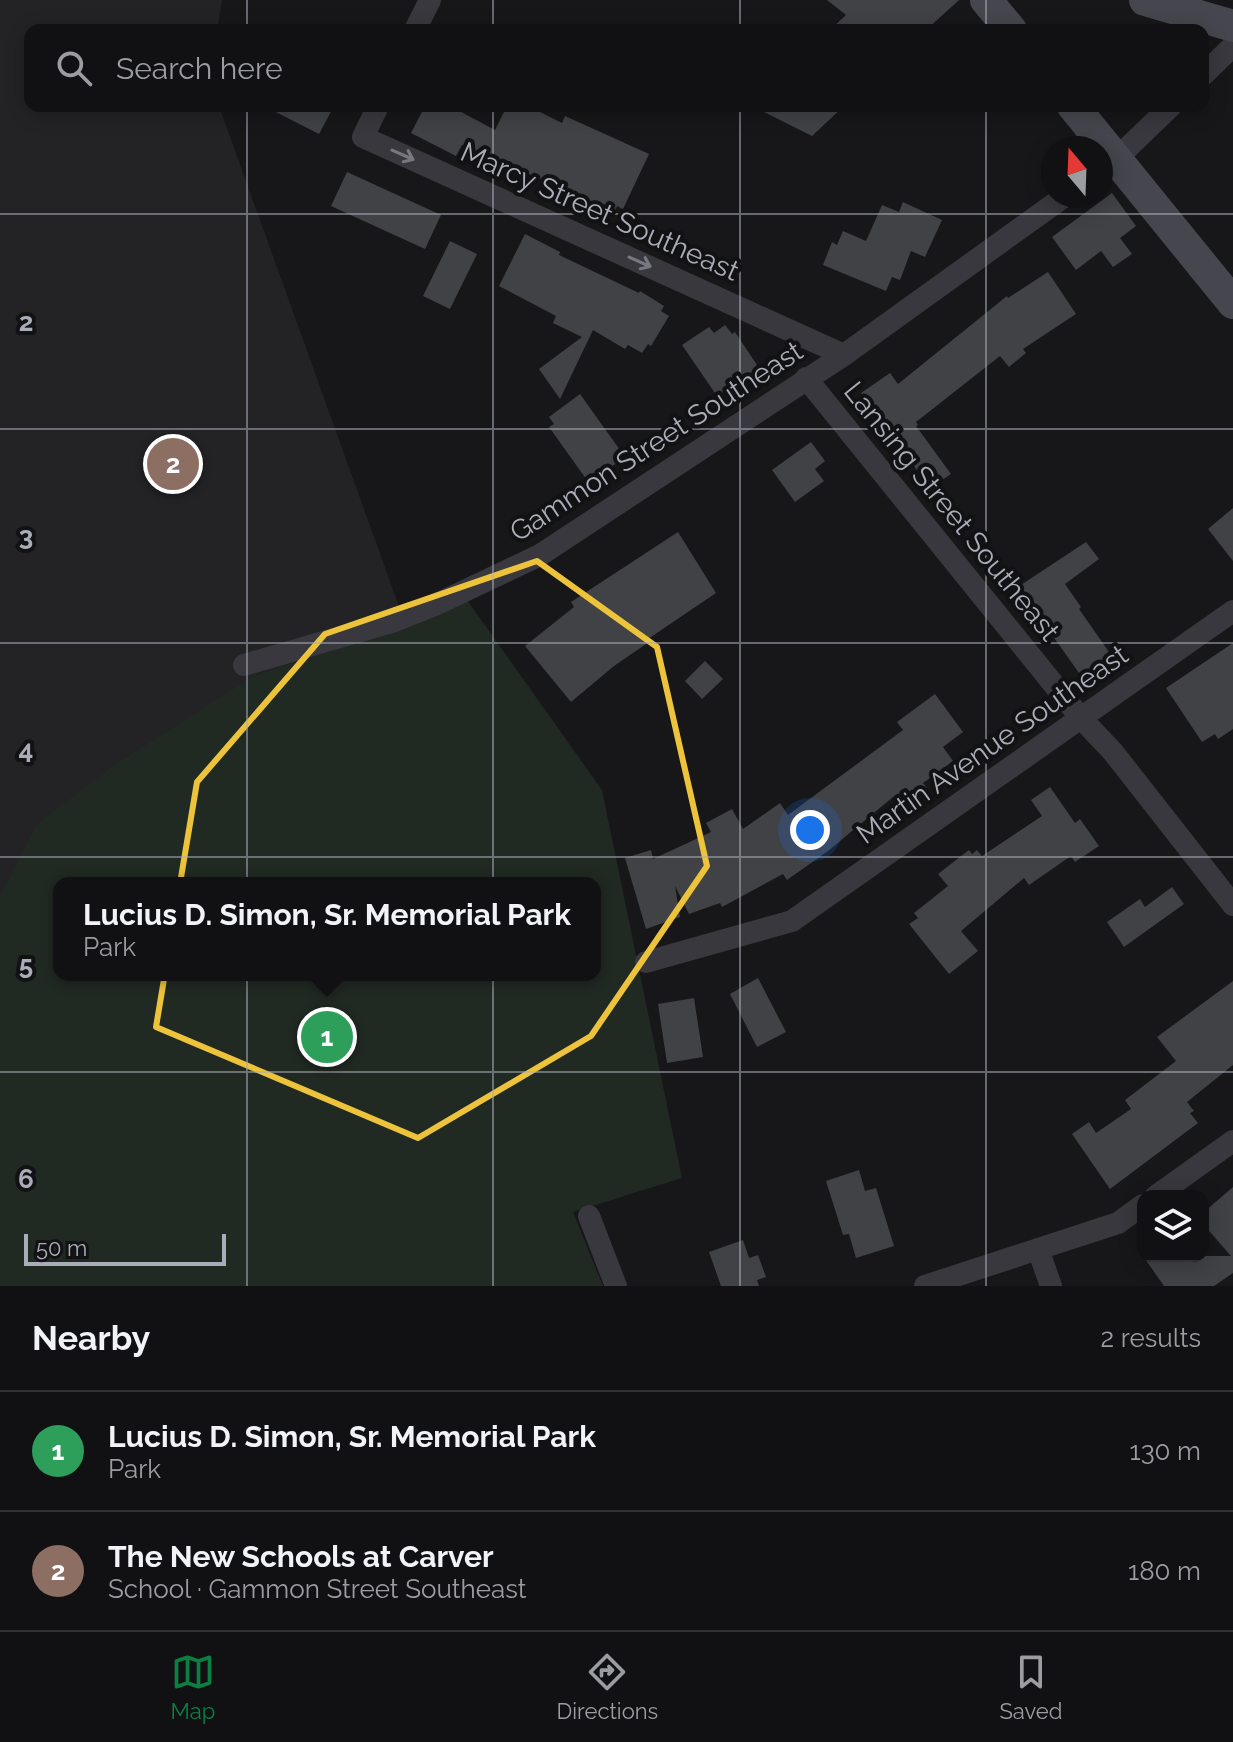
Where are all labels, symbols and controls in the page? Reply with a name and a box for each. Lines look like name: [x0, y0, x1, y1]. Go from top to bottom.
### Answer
search box: [24, 24, 1209, 112]
icon: search: [52, 46, 96, 90]
text: Search here: [116, 51, 283, 86]
street label: Marcy Street Southeast: [456, 135, 745, 288]
north arrow: [1041, 136, 1113, 208]
one-way arrow: [391, 148, 415, 163]
one-way arrow: [628, 255, 652, 270]
text: 2: [19, 307, 33, 337]
street label: Gammon Street Southeast: [504, 334, 809, 548]
street label: Lansing Street Southeast: [837, 375, 1067, 648]
pin: 2: [147, 434, 199, 494]
text: 3: [19, 521, 33, 551]
street label: Martin Avenue Southeast: [850, 638, 1135, 851]
text: 4: [19, 735, 33, 765]
your location: [790, 810, 830, 850]
popup: [53, 877, 601, 981]
text: Lucius D. Simon, Sr. Memorial Park: [83, 897, 571, 932]
text: Park: [83, 932, 136, 962]
text: 5: [19, 950, 33, 980]
pin: 1: [301, 1007, 353, 1067]
text: 6: [18, 1164, 34, 1194]
map controls: [1137, 1190, 1209, 1262]
button: layers: [1137, 1190, 1209, 1262]
scale bar: [24, 1230, 226, 1266]
text: 50 m: [36, 1235, 87, 1261]
text: Nearby: [32, 1318, 150, 1358]
text: 2 results: [1101, 1323, 1201, 1353]
text: Lucius D. Simon, Sr. Memorial Park: [108, 1419, 596, 1454]
text: 1: [52, 1436, 64, 1466]
text: 130 m: [1130, 1436, 1201, 1466]
text: Park: [108, 1454, 161, 1484]
text: The New Schools at Carver: [108, 1539, 494, 1574]
text: 2: [51, 1556, 65, 1586]
text: 180 m: [1128, 1556, 1201, 1586]
text: School · Gammon Street Southeast: [108, 1574, 526, 1604]
tab: Map: [171, 1650, 215, 1724]
tab: Directions: [557, 1650, 658, 1724]
tab: Saved: [999, 1650, 1062, 1724]

